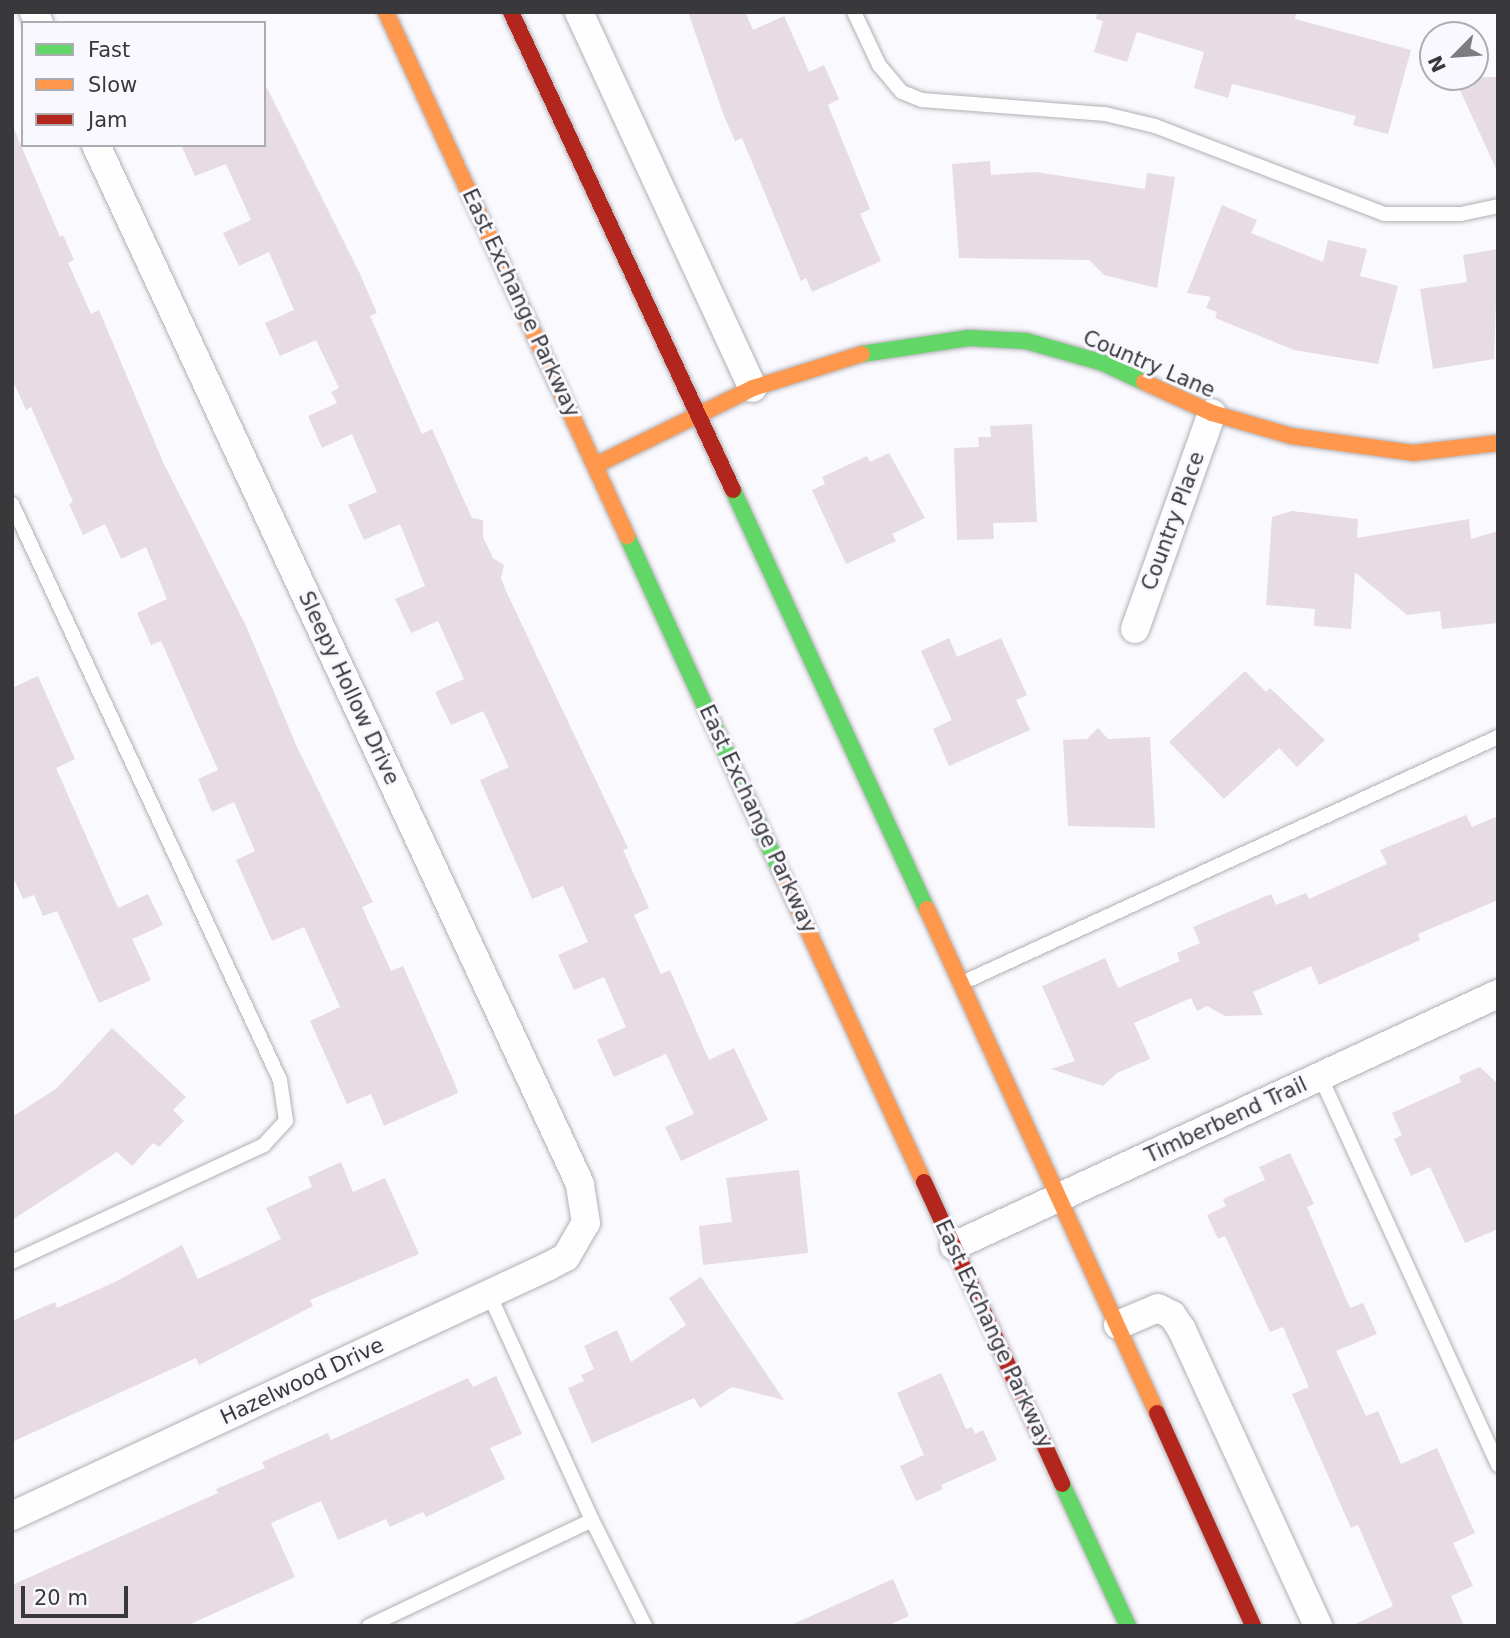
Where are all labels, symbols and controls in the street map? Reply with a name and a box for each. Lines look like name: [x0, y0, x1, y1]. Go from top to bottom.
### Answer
legend: [21, 21, 266, 147]
north arrow: [1419, 21, 1489, 91]
text: Fast: [88, 38, 130, 62]
text: N: [1423, 52, 1450, 76]
text: Slow: [88, 73, 137, 97]
text: Jam: [88, 108, 128, 132]
street label: East Exchange Parkway: [457, 185, 585, 421]
street label: Country Lane: [1079, 325, 1219, 403]
street label: Country Place: [1136, 448, 1210, 594]
street label: Sleepy Hollow Drive: [293, 587, 405, 789]
street label: East Exchange Parkway: [694, 701, 822, 937]
street label: Timberbend Trail: [1141, 1071, 1311, 1169]
street label: East Exchange Parkway: [930, 1216, 1058, 1452]
street label: Hazelwood Drive: [216, 1332, 388, 1430]
scale bar: [24, 1572, 131, 1616]
text: 20 m: [34, 1586, 88, 1610]

